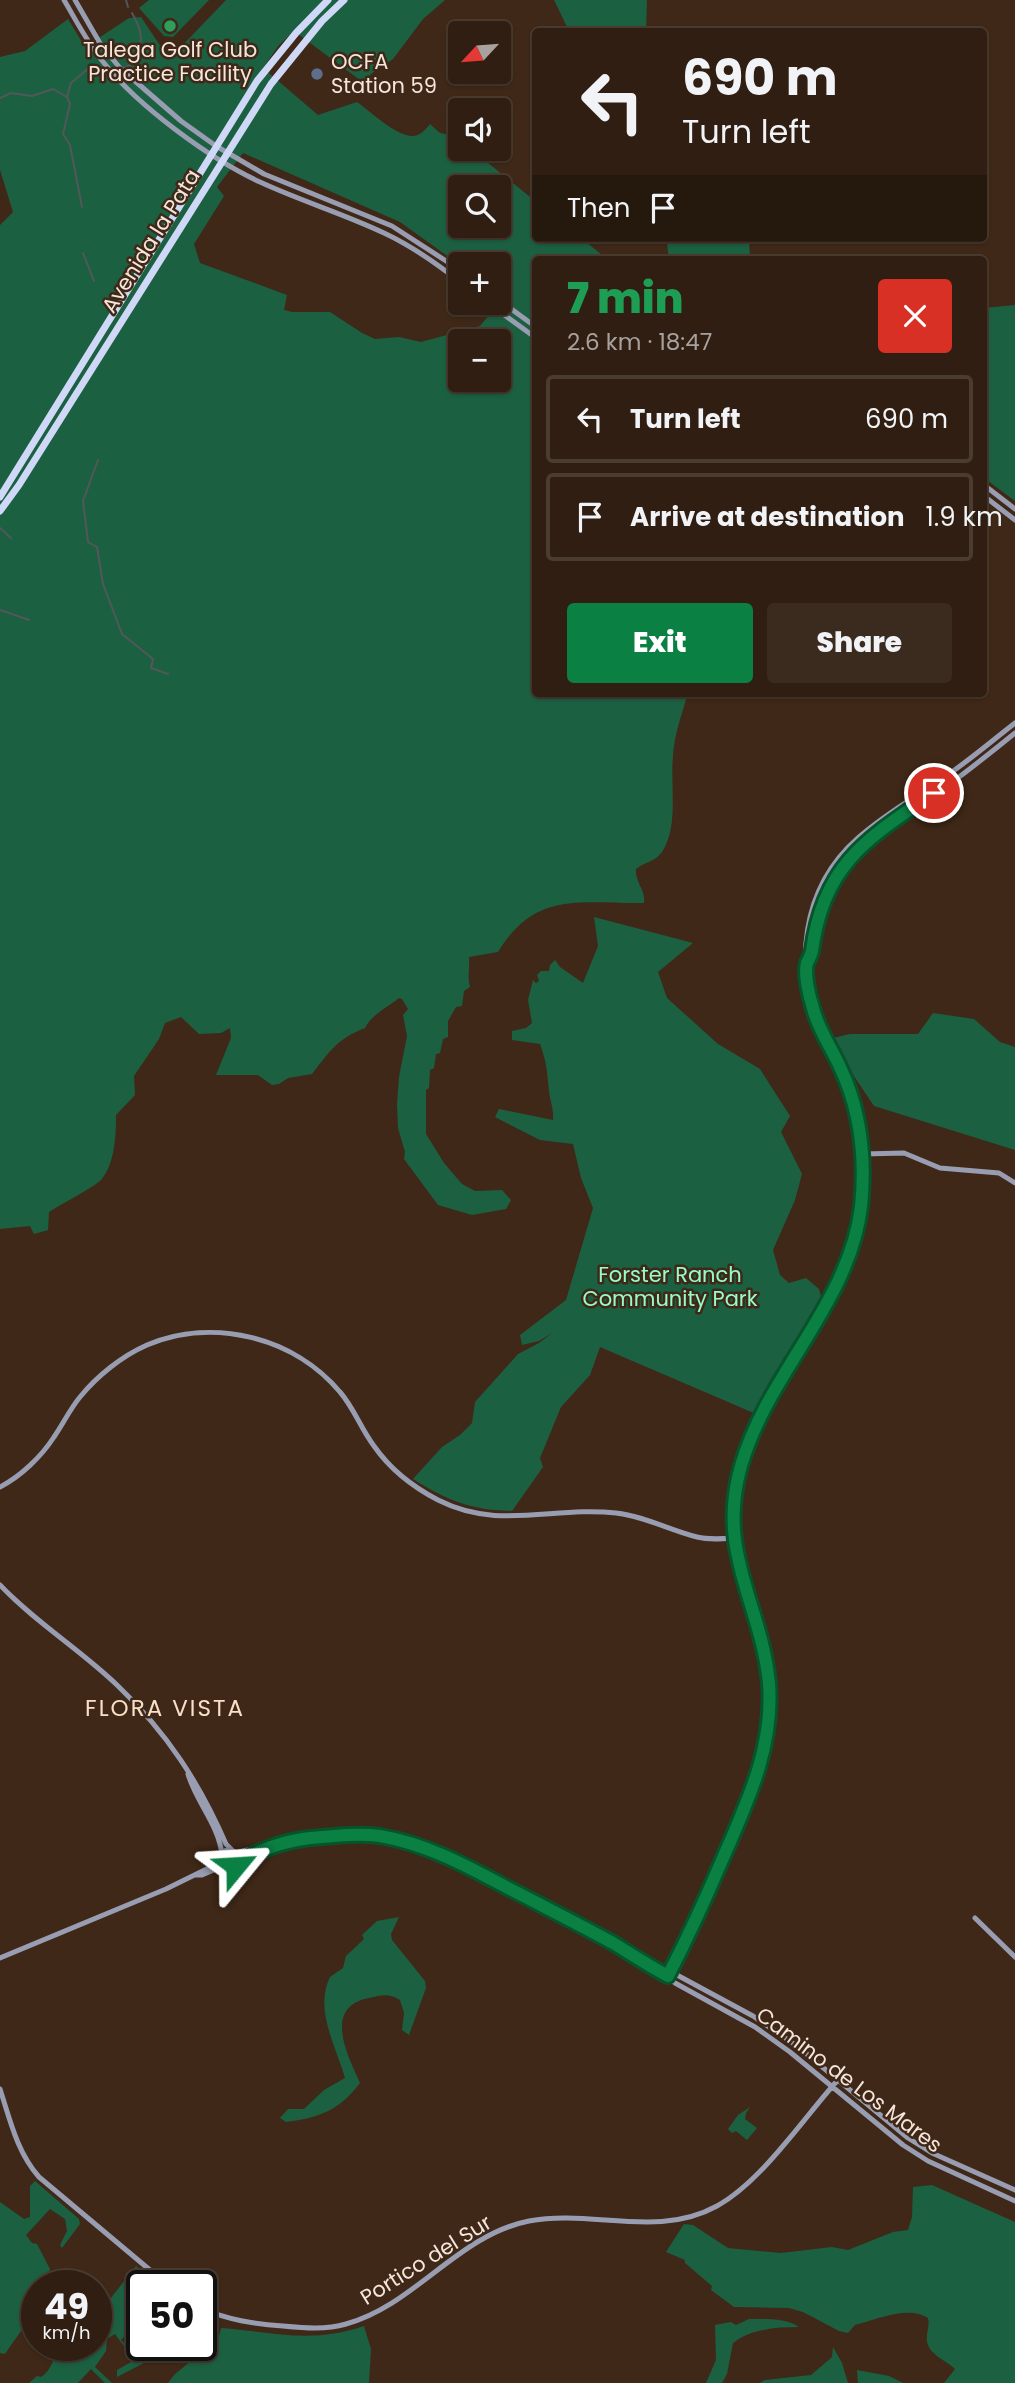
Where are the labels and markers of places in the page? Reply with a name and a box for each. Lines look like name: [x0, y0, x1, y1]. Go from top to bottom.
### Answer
marker: Talega Golf Club Practice Facility: [162, 18, 178, 34]
place label: Talega Golf Club Practice Facility: [83, 35, 257, 88]
place label: OCFA Station 59: [331, 47, 437, 100]
marker: OCFA Station 59: [309, 66, 325, 82]
pin: [904, 763, 964, 823]

